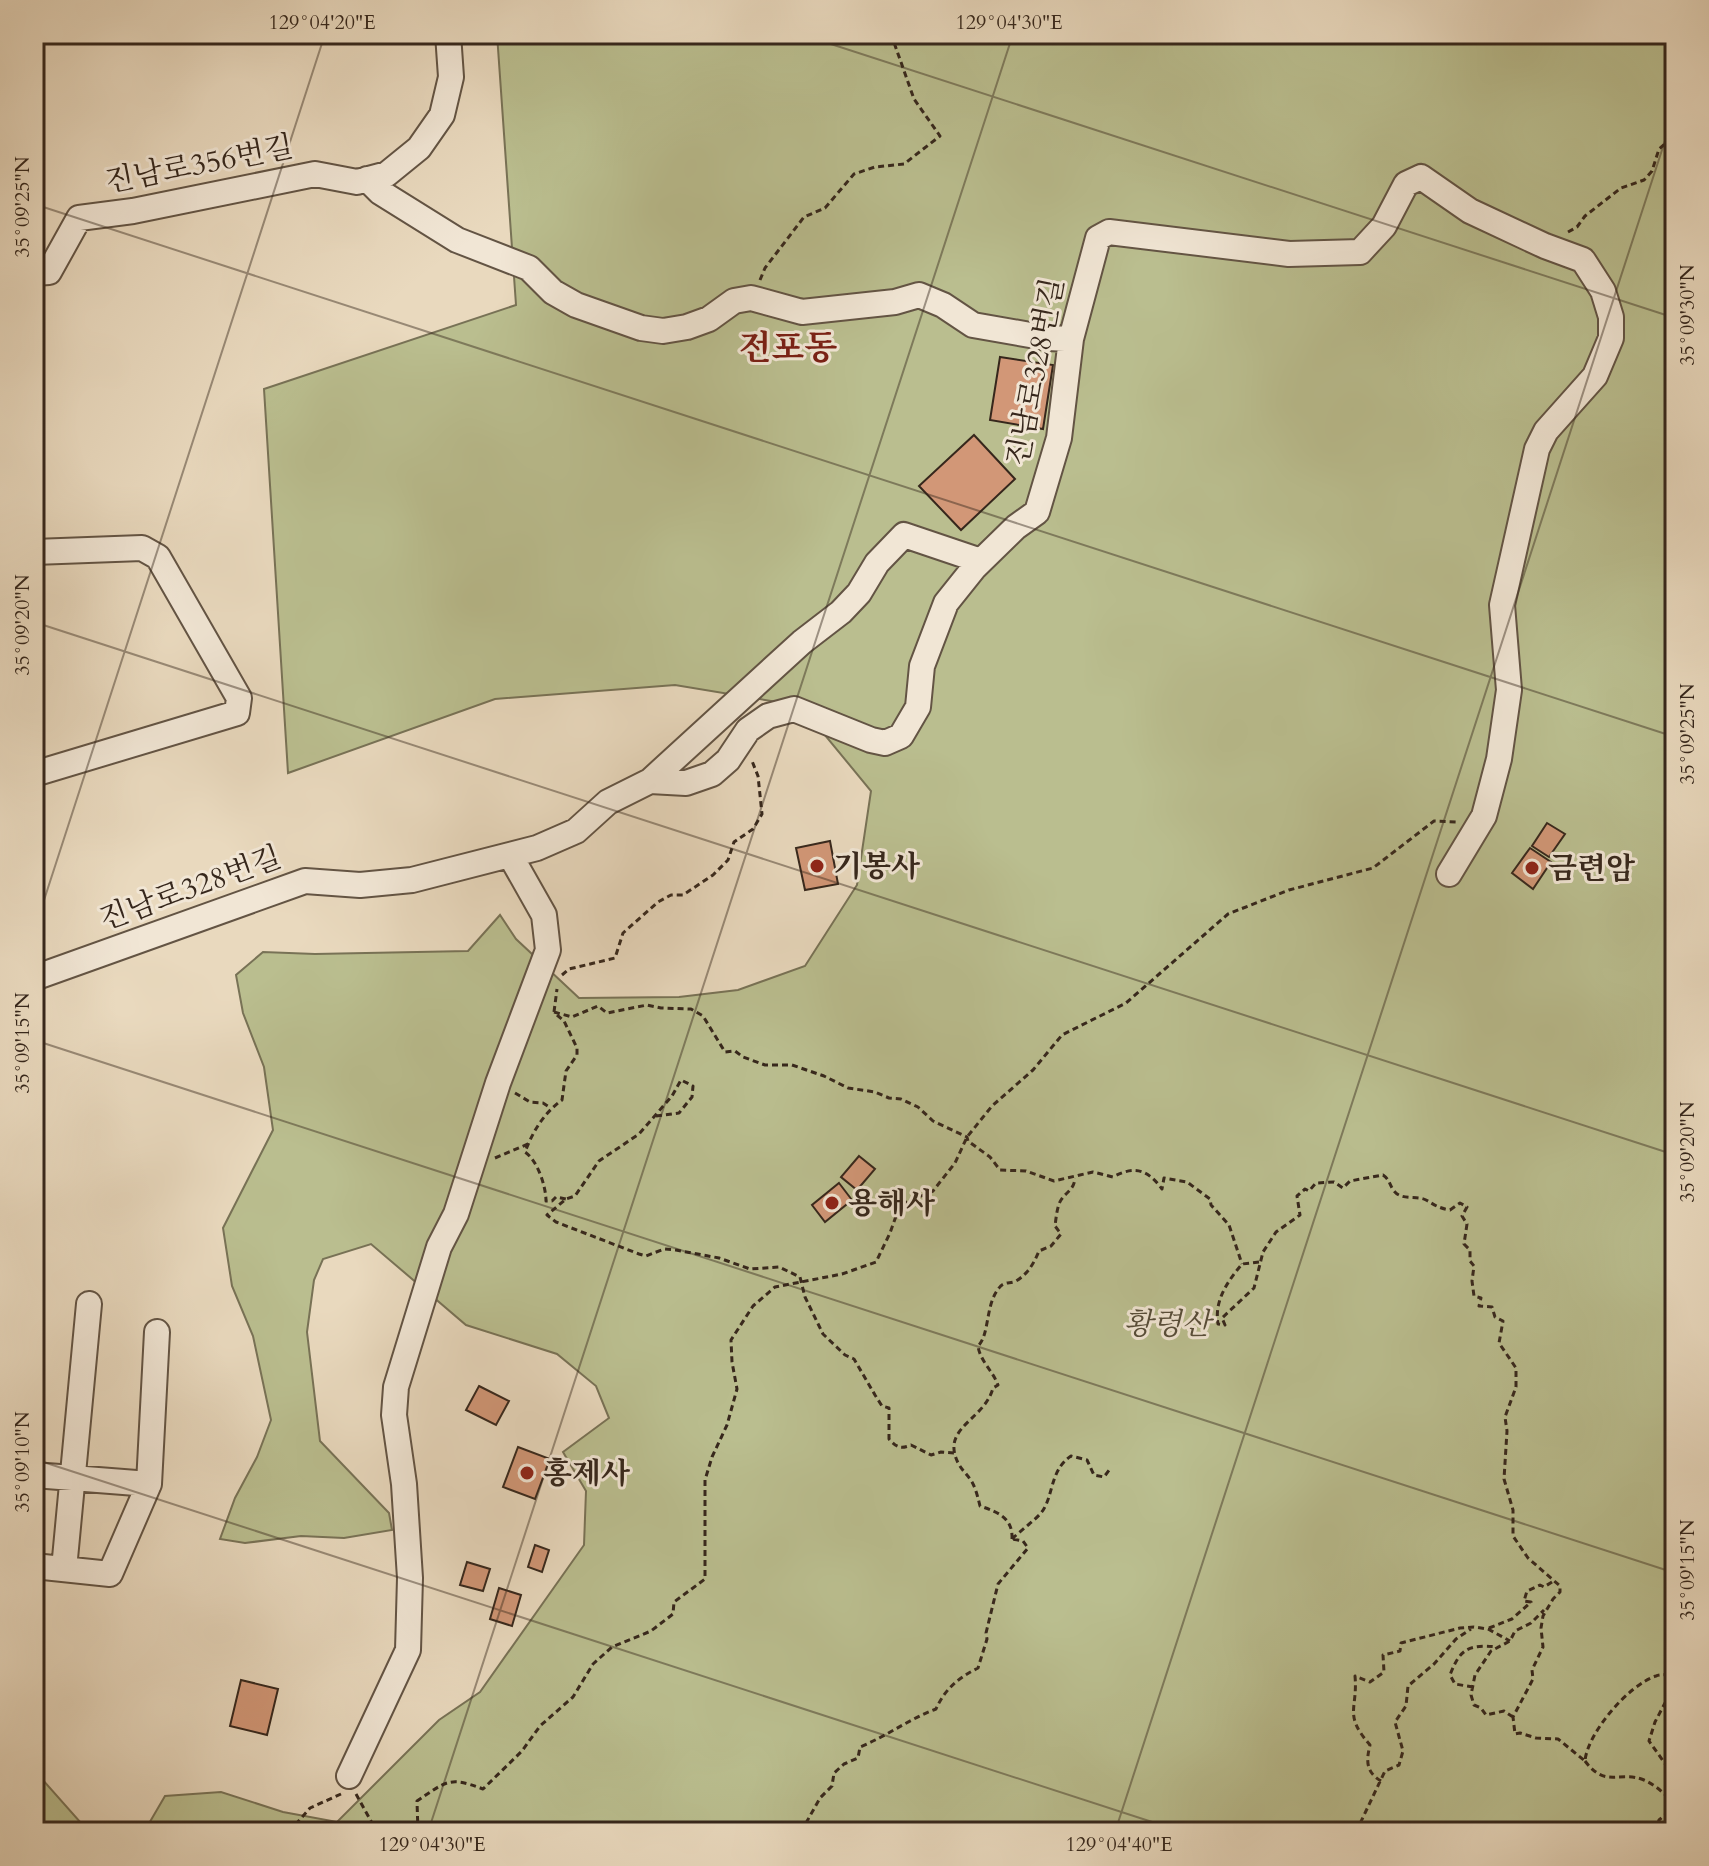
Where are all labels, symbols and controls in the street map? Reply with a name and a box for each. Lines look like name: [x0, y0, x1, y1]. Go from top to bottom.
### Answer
text: 129°04'20"E: [269, 9, 375, 36]
text: 129°04'30"E: [956, 9, 1062, 36]
street label: 진남로356번길: [101, 126, 297, 203]
text: 35°09'25"N: [9, 156, 36, 258]
text: 35°09'30"N: [1674, 264, 1701, 366]
street label: 진남로328번길: [997, 274, 1074, 470]
district label: 전포동: [739, 325, 837, 371]
text: 35°09'20"N: [9, 574, 36, 676]
text: 35°09'25"N: [1674, 683, 1701, 785]
street label: 진남로328번길: [93, 837, 287, 940]
place label: 기봉사: [833, 846, 920, 887]
place label: 금련암: [1548, 848, 1635, 889]
marker: 기봉사: [808, 857, 826, 875]
marker: 금련암: [1523, 859, 1541, 877]
text: 35°09'15"N: [9, 992, 36, 1094]
text: 35°09'20"N: [1674, 1101, 1701, 1203]
place label: 용해사: [848, 1183, 935, 1224]
marker: 용해사: [823, 1194, 841, 1212]
park label: 황령산: [1124, 1304, 1214, 1345]
text: 35°09'10"N: [9, 1411, 36, 1513]
place label: 홍제사: [543, 1453, 630, 1494]
marker: 홍제사: [518, 1464, 536, 1482]
text: 35°09'15"N: [1674, 1519, 1701, 1621]
text: 129°04'30"E: [379, 1831, 485, 1858]
text: 129°04'40"E: [1066, 1831, 1172, 1858]

